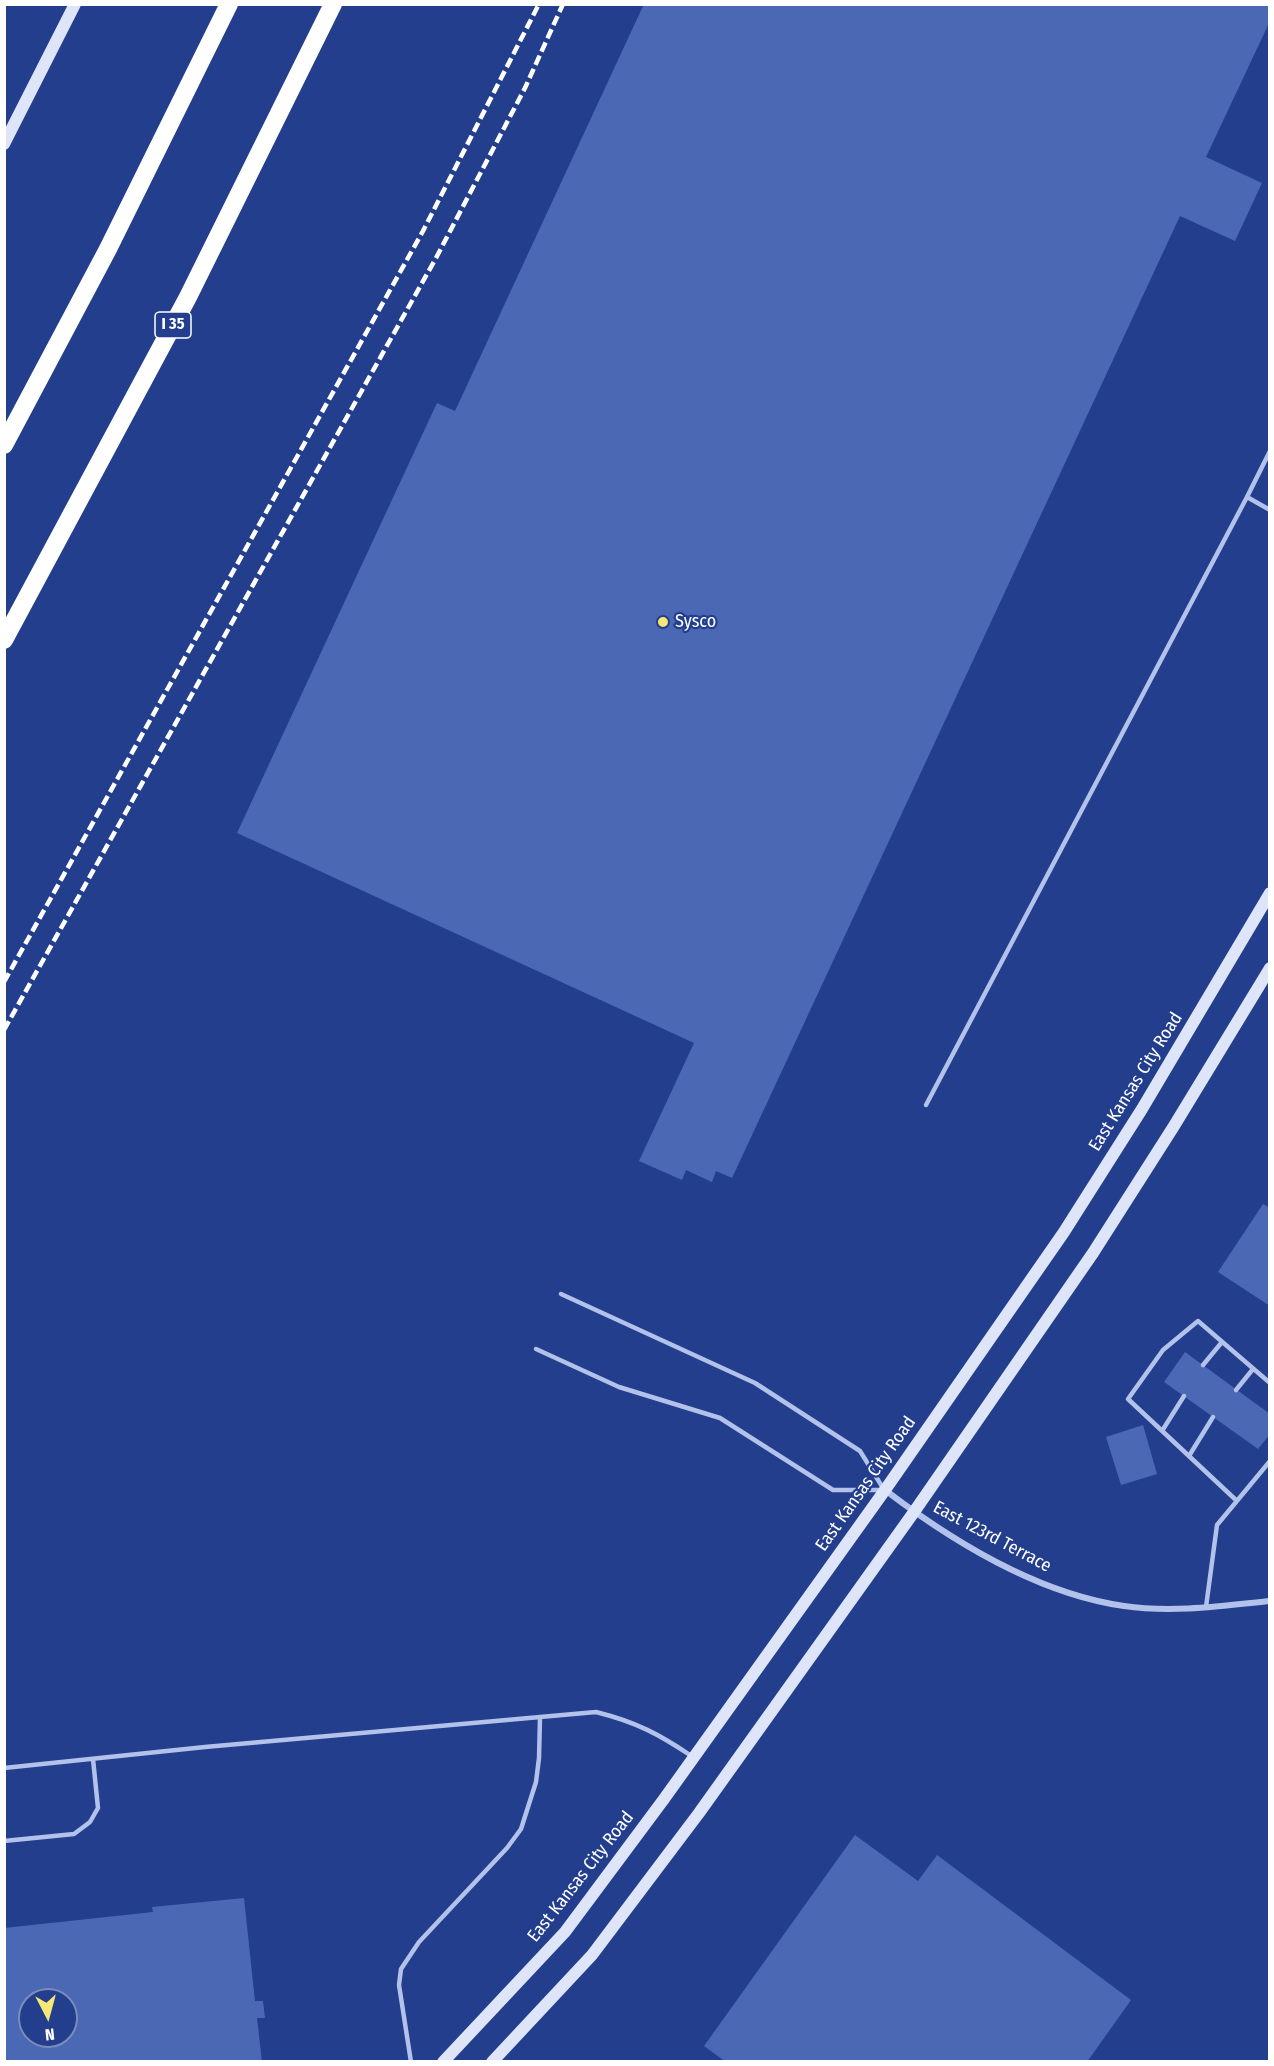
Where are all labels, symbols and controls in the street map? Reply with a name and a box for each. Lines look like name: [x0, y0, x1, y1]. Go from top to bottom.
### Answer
road number: I 35: [155, 312, 191, 338]
place label: Sysco: [675, 611, 716, 633]
marker: Sysco: [656, 615, 670, 629]
street label: East Kansas City Road: [1085, 1009, 1187, 1155]
street label: East Kansas City Road: [811, 1412, 921, 1556]
street label: East 123rd Terrace: [929, 1497, 1055, 1577]
street label: East Kansas City Road: [523, 1807, 639, 1947]
north arrow: [18, 1988, 78, 2048]
text: N: [44, 2024, 55, 2044]

